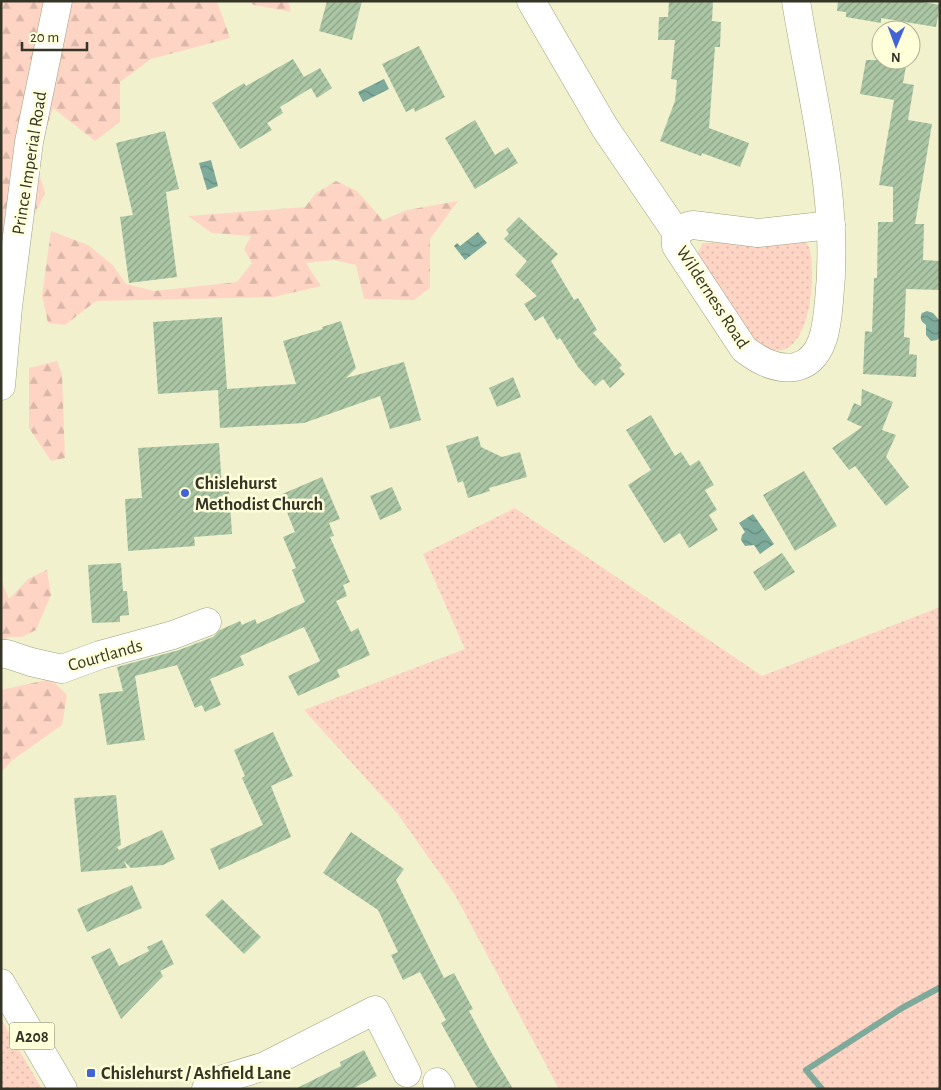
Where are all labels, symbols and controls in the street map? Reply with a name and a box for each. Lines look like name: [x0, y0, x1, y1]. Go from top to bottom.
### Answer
scale bar: [22, 20, 88, 52]
north arrow: [871, 20, 921, 70]
text: 20 m: [30, 30, 59, 45]
text: N: [891, 50, 901, 64]
street label: Prince Imperial Road: [10, 90, 50, 236]
street label: Wilderness Road: [672, 243, 752, 352]
place label: Chislehurst Methodist Church: [195, 475, 323, 514]
marker: Chislehurst Methodist Church: [179, 487, 191, 499]
street label: Courtlands: [66, 637, 144, 675]
road number: A208: [10, 1022, 54, 1050]
place label: Chislehurst / Ashfield Lane: [101, 1065, 291, 1083]
marker: Chislehurst / Ashfield Lane: [85, 1067, 97, 1079]

